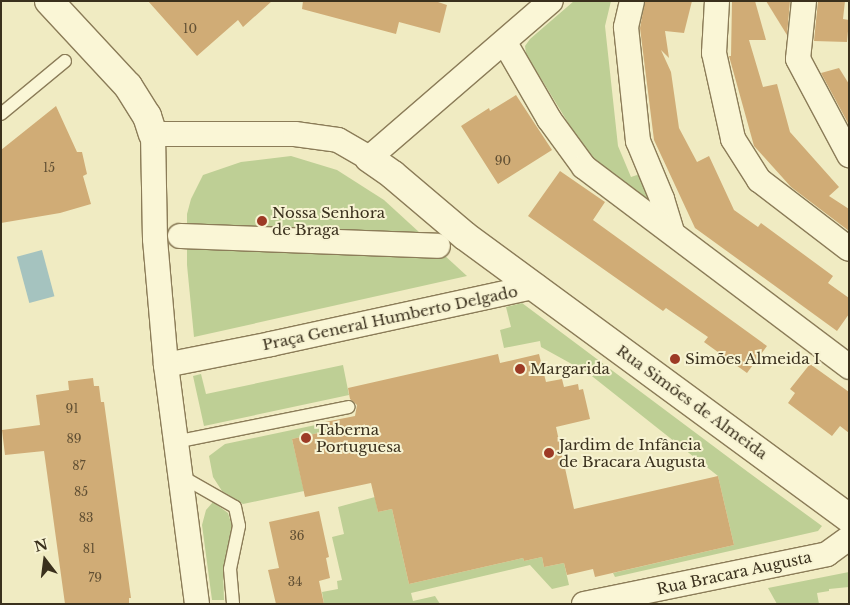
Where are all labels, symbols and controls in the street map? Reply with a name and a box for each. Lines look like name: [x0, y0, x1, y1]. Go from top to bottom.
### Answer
house number: 10: [183, 22, 197, 36]
house number: 90: [495, 154, 511, 168]
house number: 15: [43, 161, 55, 175]
place label: Nossa Senhora de Braga: [272, 203, 385, 238]
marker: Nossa Senhora de Braga: [256, 215, 268, 227]
street label: Praça General Humberto Delgado: [261, 282, 519, 354]
street label: Rua Simões de Almeida: [613, 341, 771, 463]
place label: Simões Almeida I: [685, 350, 821, 368]
marker: Simões Almeida I: [669, 353, 681, 365]
place label: Margarida: [530, 360, 610, 378]
marker: Margarida: [514, 363, 526, 375]
house number: 91: [65, 402, 79, 416]
place label: Taberna Portuguesa: [316, 420, 401, 455]
house number: 89: [67, 432, 81, 446]
marker: Taberna Portuguesa: [300, 432, 312, 444]
place label: Jardim de Infância de Bracara Augusta: [559, 435, 706, 470]
marker: Jardim de Infância de Bracara Augusta: [543, 447, 555, 459]
house number: 87: [72, 459, 86, 473]
house number: 85: [74, 485, 88, 499]
house number: 83: [79, 511, 93, 525]
house number: 36: [289, 529, 305, 543]
north arrow: [20, 535, 70, 585]
text: N: [32, 535, 50, 556]
house number: 81: [83, 542, 95, 556]
street label: Rua Bracara Augusta: [654, 548, 814, 598]
house number: 79: [88, 571, 102, 585]
house number: 34: [288, 575, 302, 589]

